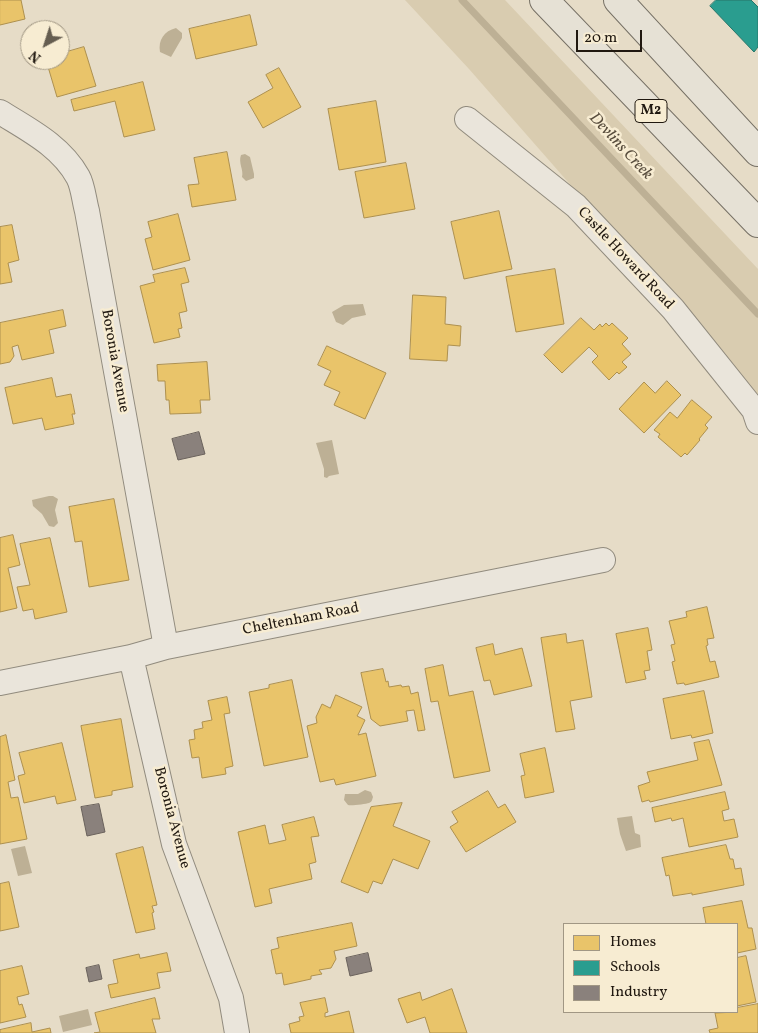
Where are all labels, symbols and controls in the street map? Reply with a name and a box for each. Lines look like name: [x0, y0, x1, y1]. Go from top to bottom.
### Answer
north arrow: [20, 20, 70, 70]
scale bar: [578, 20, 644, 52]
text: 20 m: [584, 28, 617, 49]
text: N: [26, 46, 46, 67]
road number: M2: [635, 100, 667, 122]
water label: Devlins Creek: [584, 109, 656, 185]
street label: Castle Howard Road: [573, 204, 677, 314]
street label: Boronia Avenue: [96, 308, 132, 414]
street label: Cheltenham Road: [241, 600, 361, 640]
street label: Boronia Avenue: [149, 765, 193, 871]
legend: [563, 923, 738, 1013]
text: Homes: [610, 932, 656, 953]
text: Schools: [610, 957, 660, 978]
text: Industry: [610, 982, 667, 1003]

